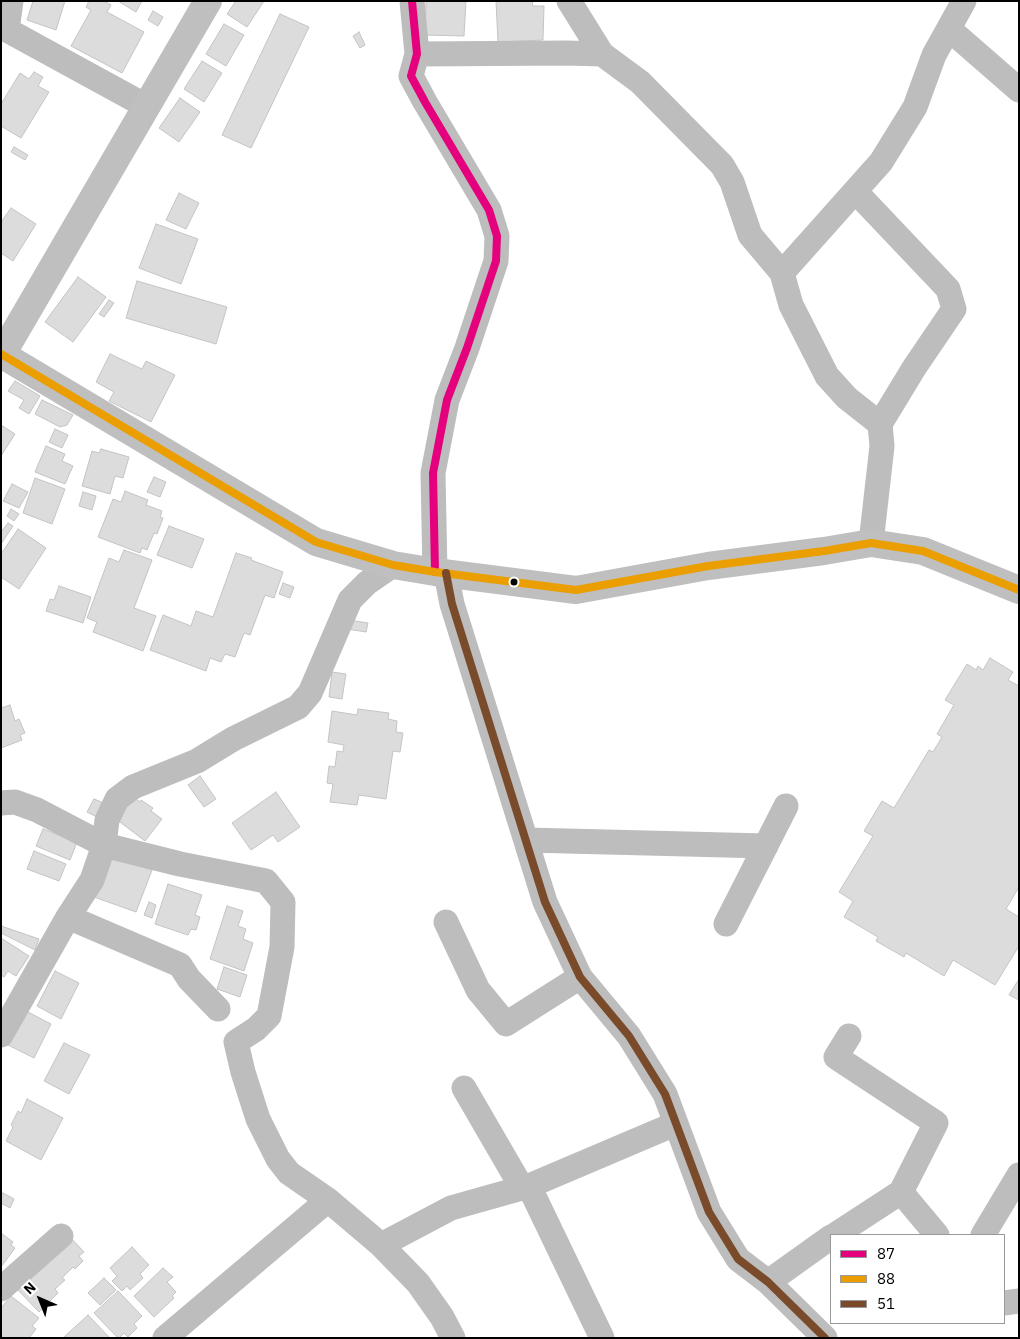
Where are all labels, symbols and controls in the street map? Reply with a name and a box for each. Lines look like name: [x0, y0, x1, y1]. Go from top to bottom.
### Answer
unlabelled marker: [509, 577, 519, 587]
legend: [830, 1234, 1005, 1324]
text: 87: [877, 1244, 895, 1263]
text: 88: [877, 1269, 895, 1288]
north arrow: [15, 1274, 65, 1324]
text: N: [20, 1278, 39, 1298]
text: 51: [877, 1294, 895, 1313]

